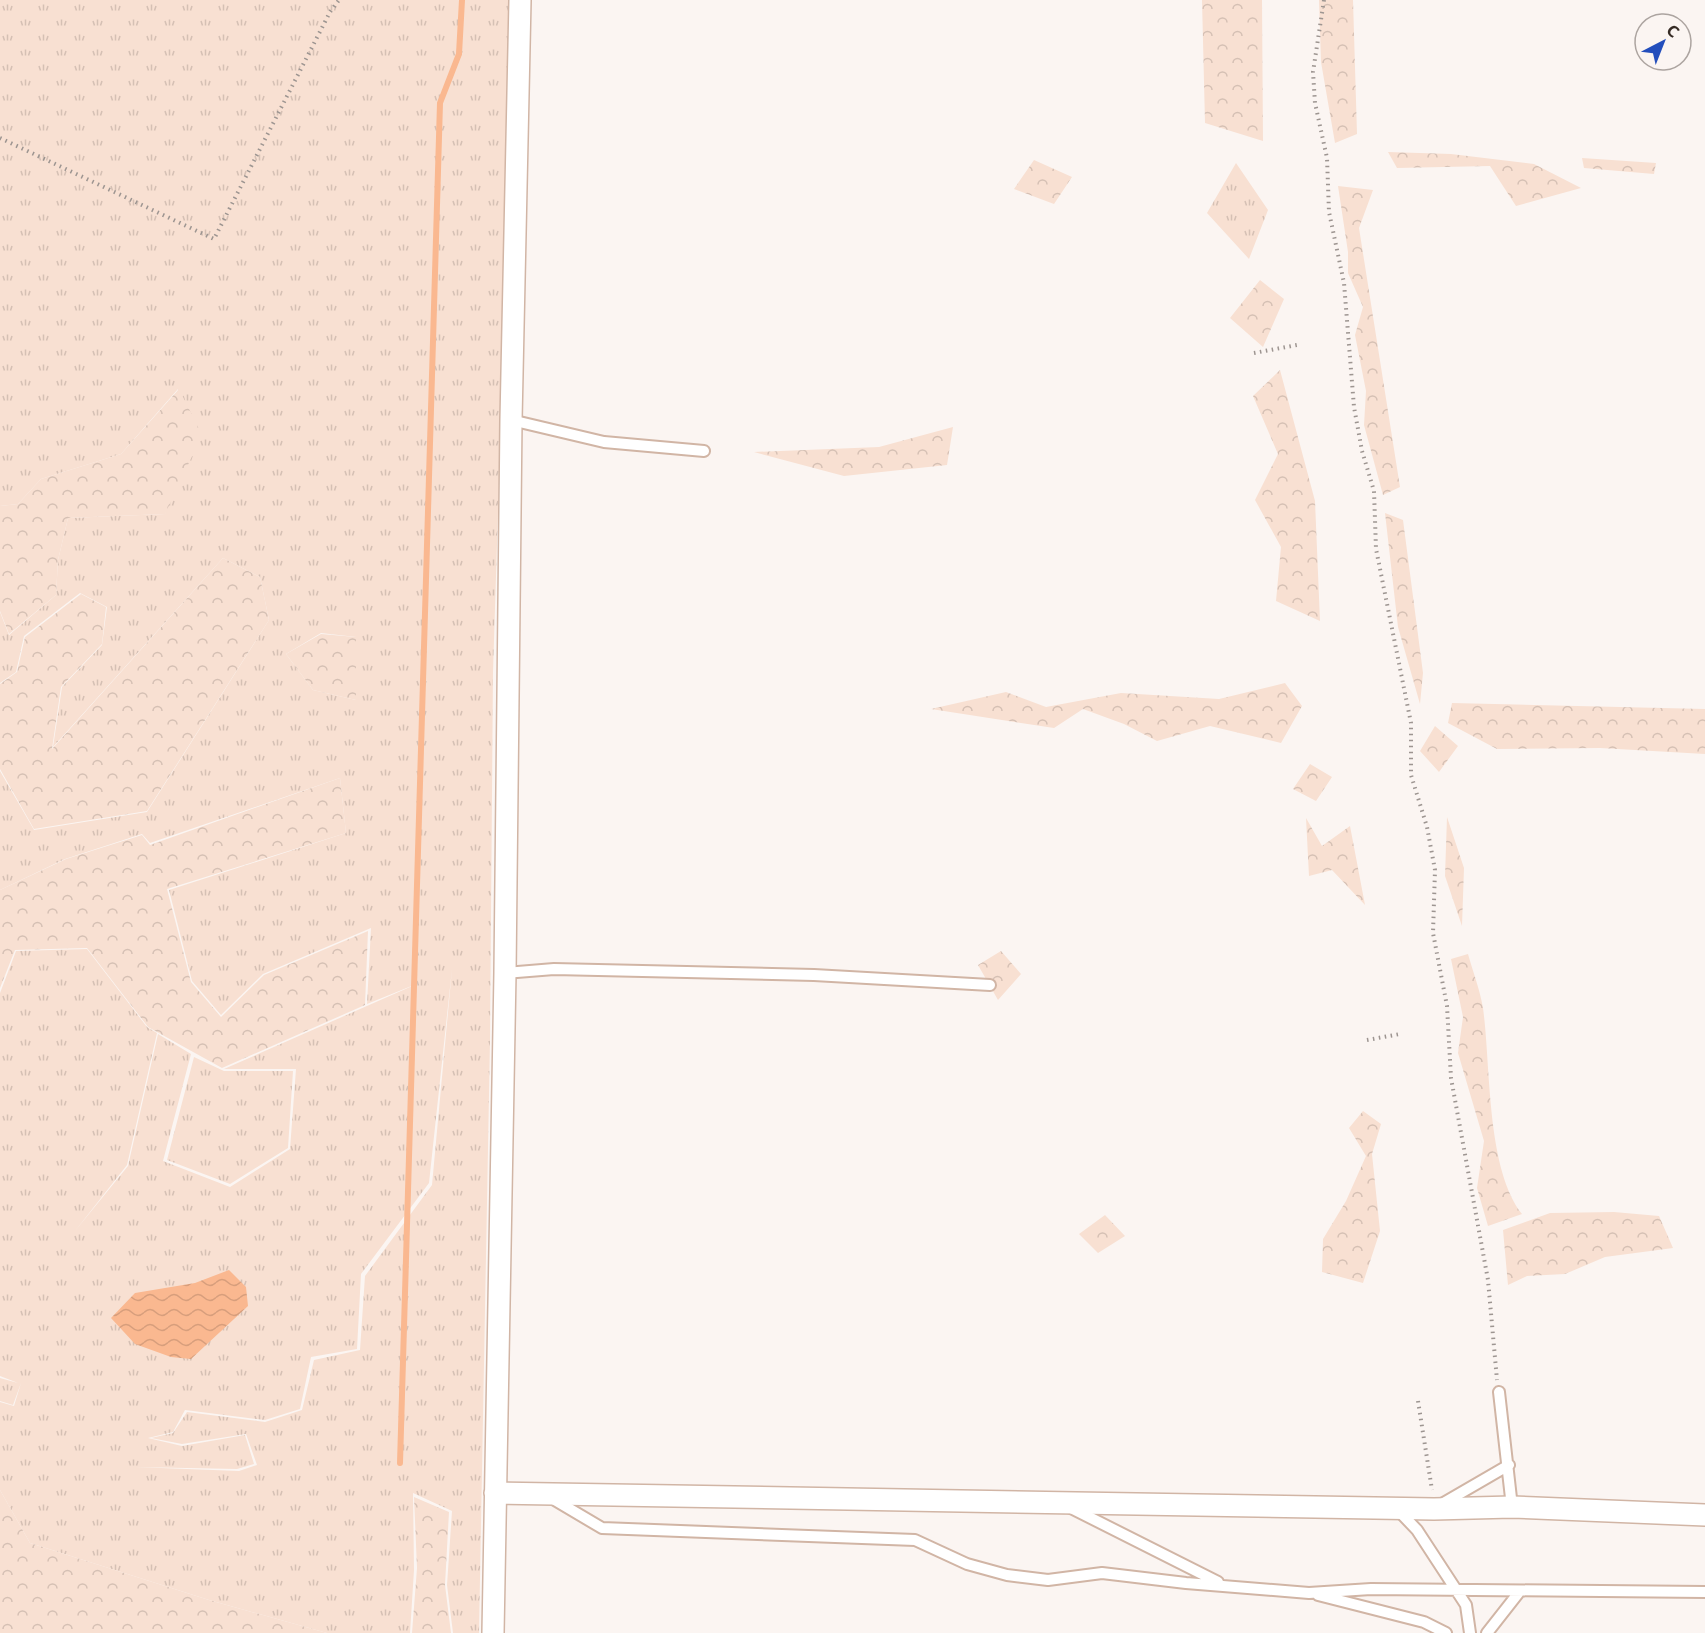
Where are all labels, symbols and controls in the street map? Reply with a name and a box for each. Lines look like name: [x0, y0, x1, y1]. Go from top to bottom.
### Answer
north arrow: [1633, 12, 1693, 72]
text: С: [1662, 19, 1684, 42]

